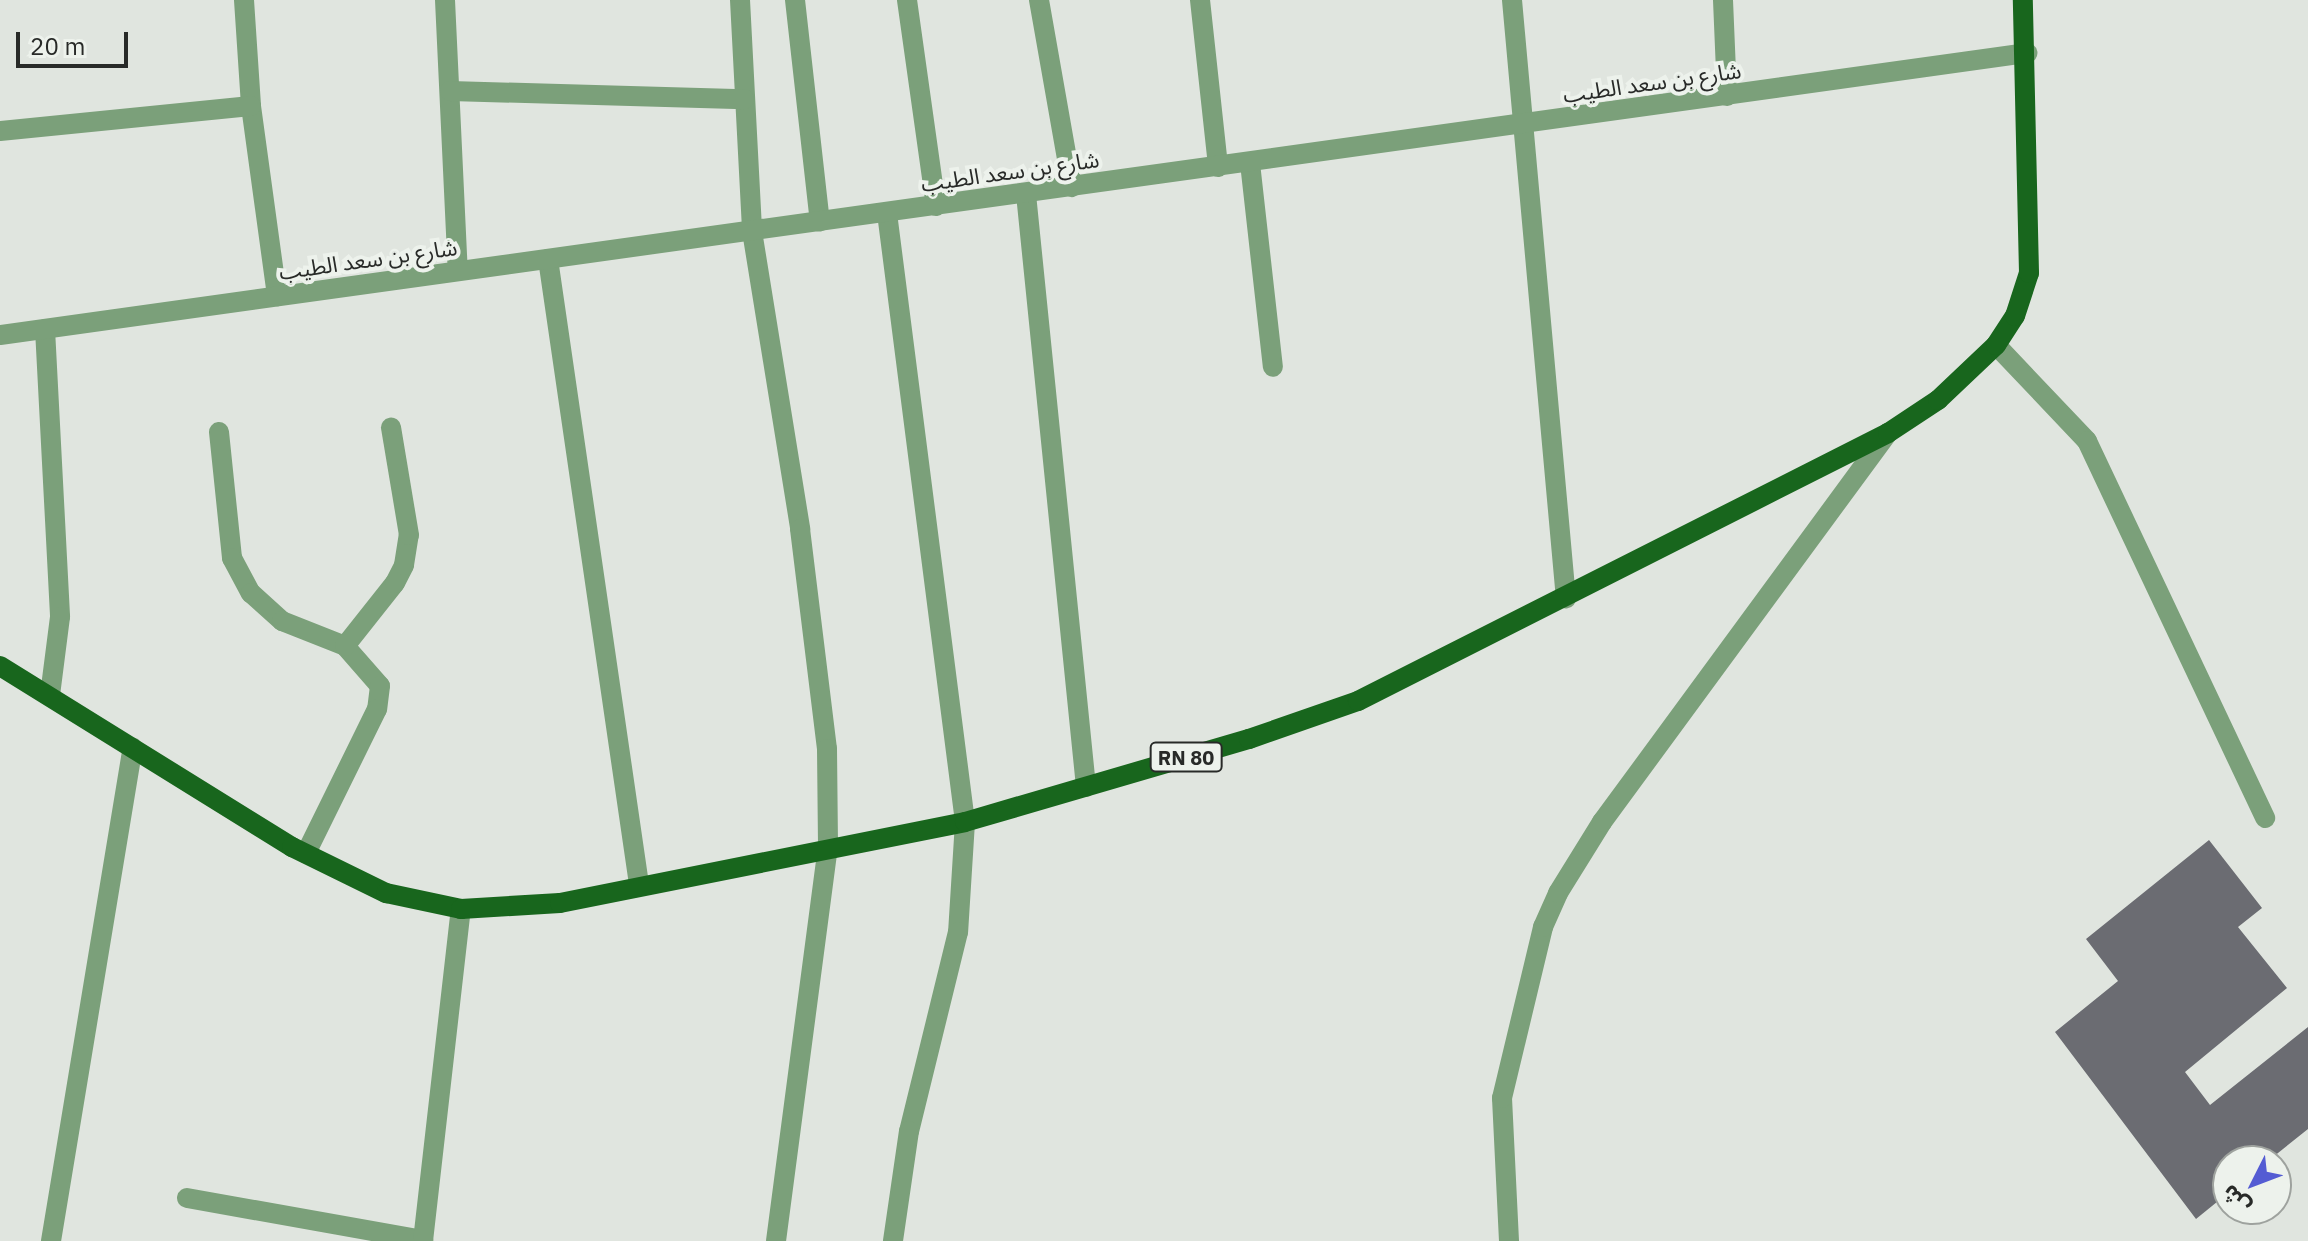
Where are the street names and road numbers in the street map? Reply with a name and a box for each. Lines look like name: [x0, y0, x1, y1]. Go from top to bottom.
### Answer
street label: شارع بن سعد الطيب: [1561, 56, 1743, 108]
street label: شارع بن سعد الطيب: [919, 145, 1101, 197]
street label: شارع بن سعد الطيب: [277, 233, 459, 285]
road number: RN 80: [1148, 741, 1224, 773]

